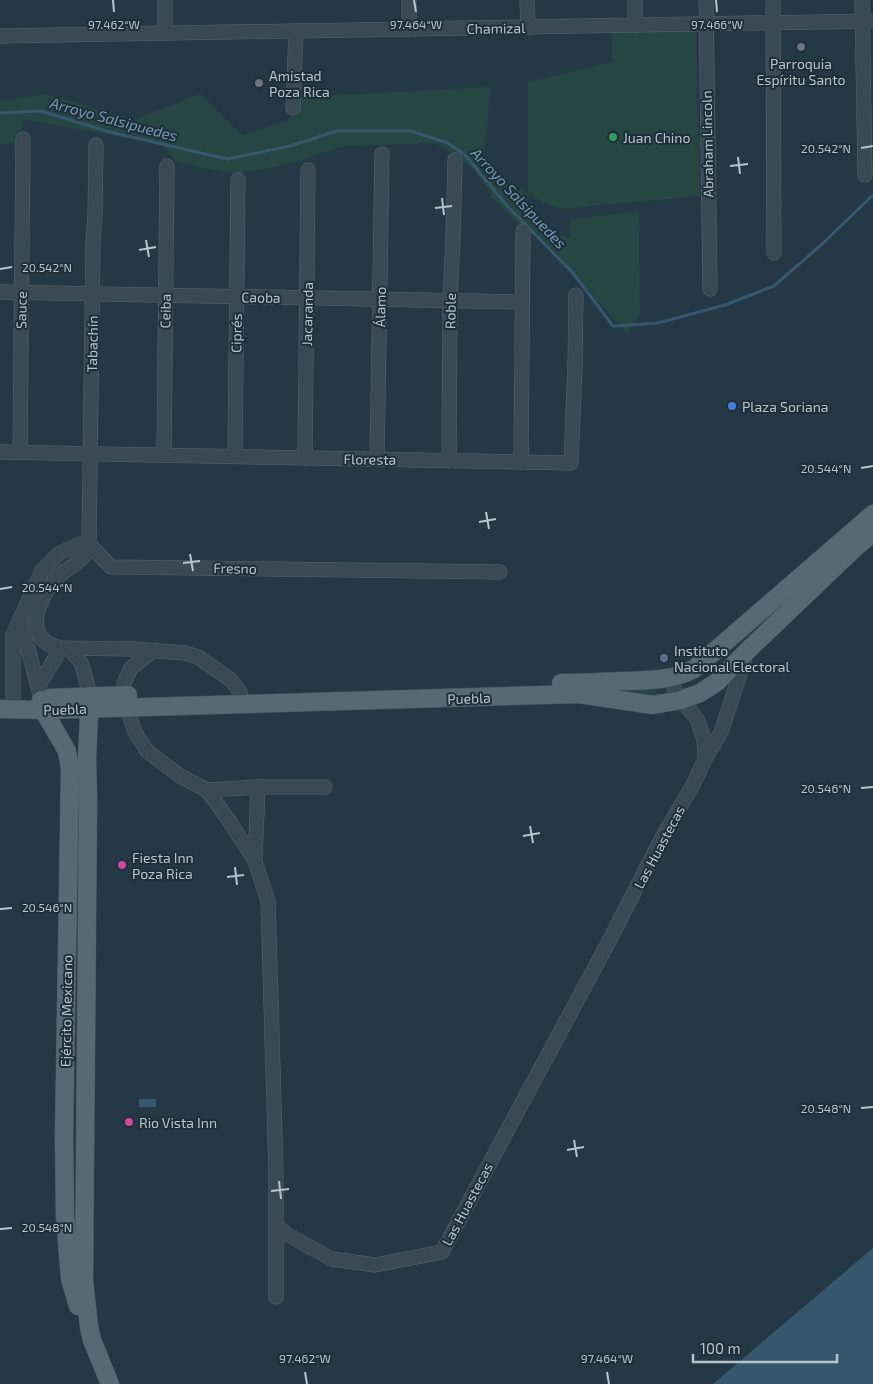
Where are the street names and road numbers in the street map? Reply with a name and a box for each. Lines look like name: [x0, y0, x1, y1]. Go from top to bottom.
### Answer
street label: Chamizal: [467, 19, 526, 37]
street label: Abraham Lincoln: [698, 90, 716, 198]
street label: Jacaranda: [298, 282, 316, 346]
street label: Álamo: [371, 286, 389, 328]
street label: Caoba: [241, 288, 281, 306]
street label: Sauce: [12, 291, 30, 329]
street label: Roble: [441, 293, 459, 329]
street label: Ceiba: [156, 294, 174, 328]
street label: Ciprés: [227, 313, 245, 353]
street label: Tabachín: [83, 315, 101, 373]
street label: Floresta: [343, 450, 397, 468]
street label: Fresno: [213, 559, 257, 577]
street label: Puebla: [447, 689, 491, 707]
street label: Puebla: [43, 700, 87, 718]
street label: Las Huastecas: [630, 803, 688, 891]
street label: Ejército Mexicano: [57, 955, 75, 1067]
street label: Las Huastecas: [438, 1160, 496, 1248]

